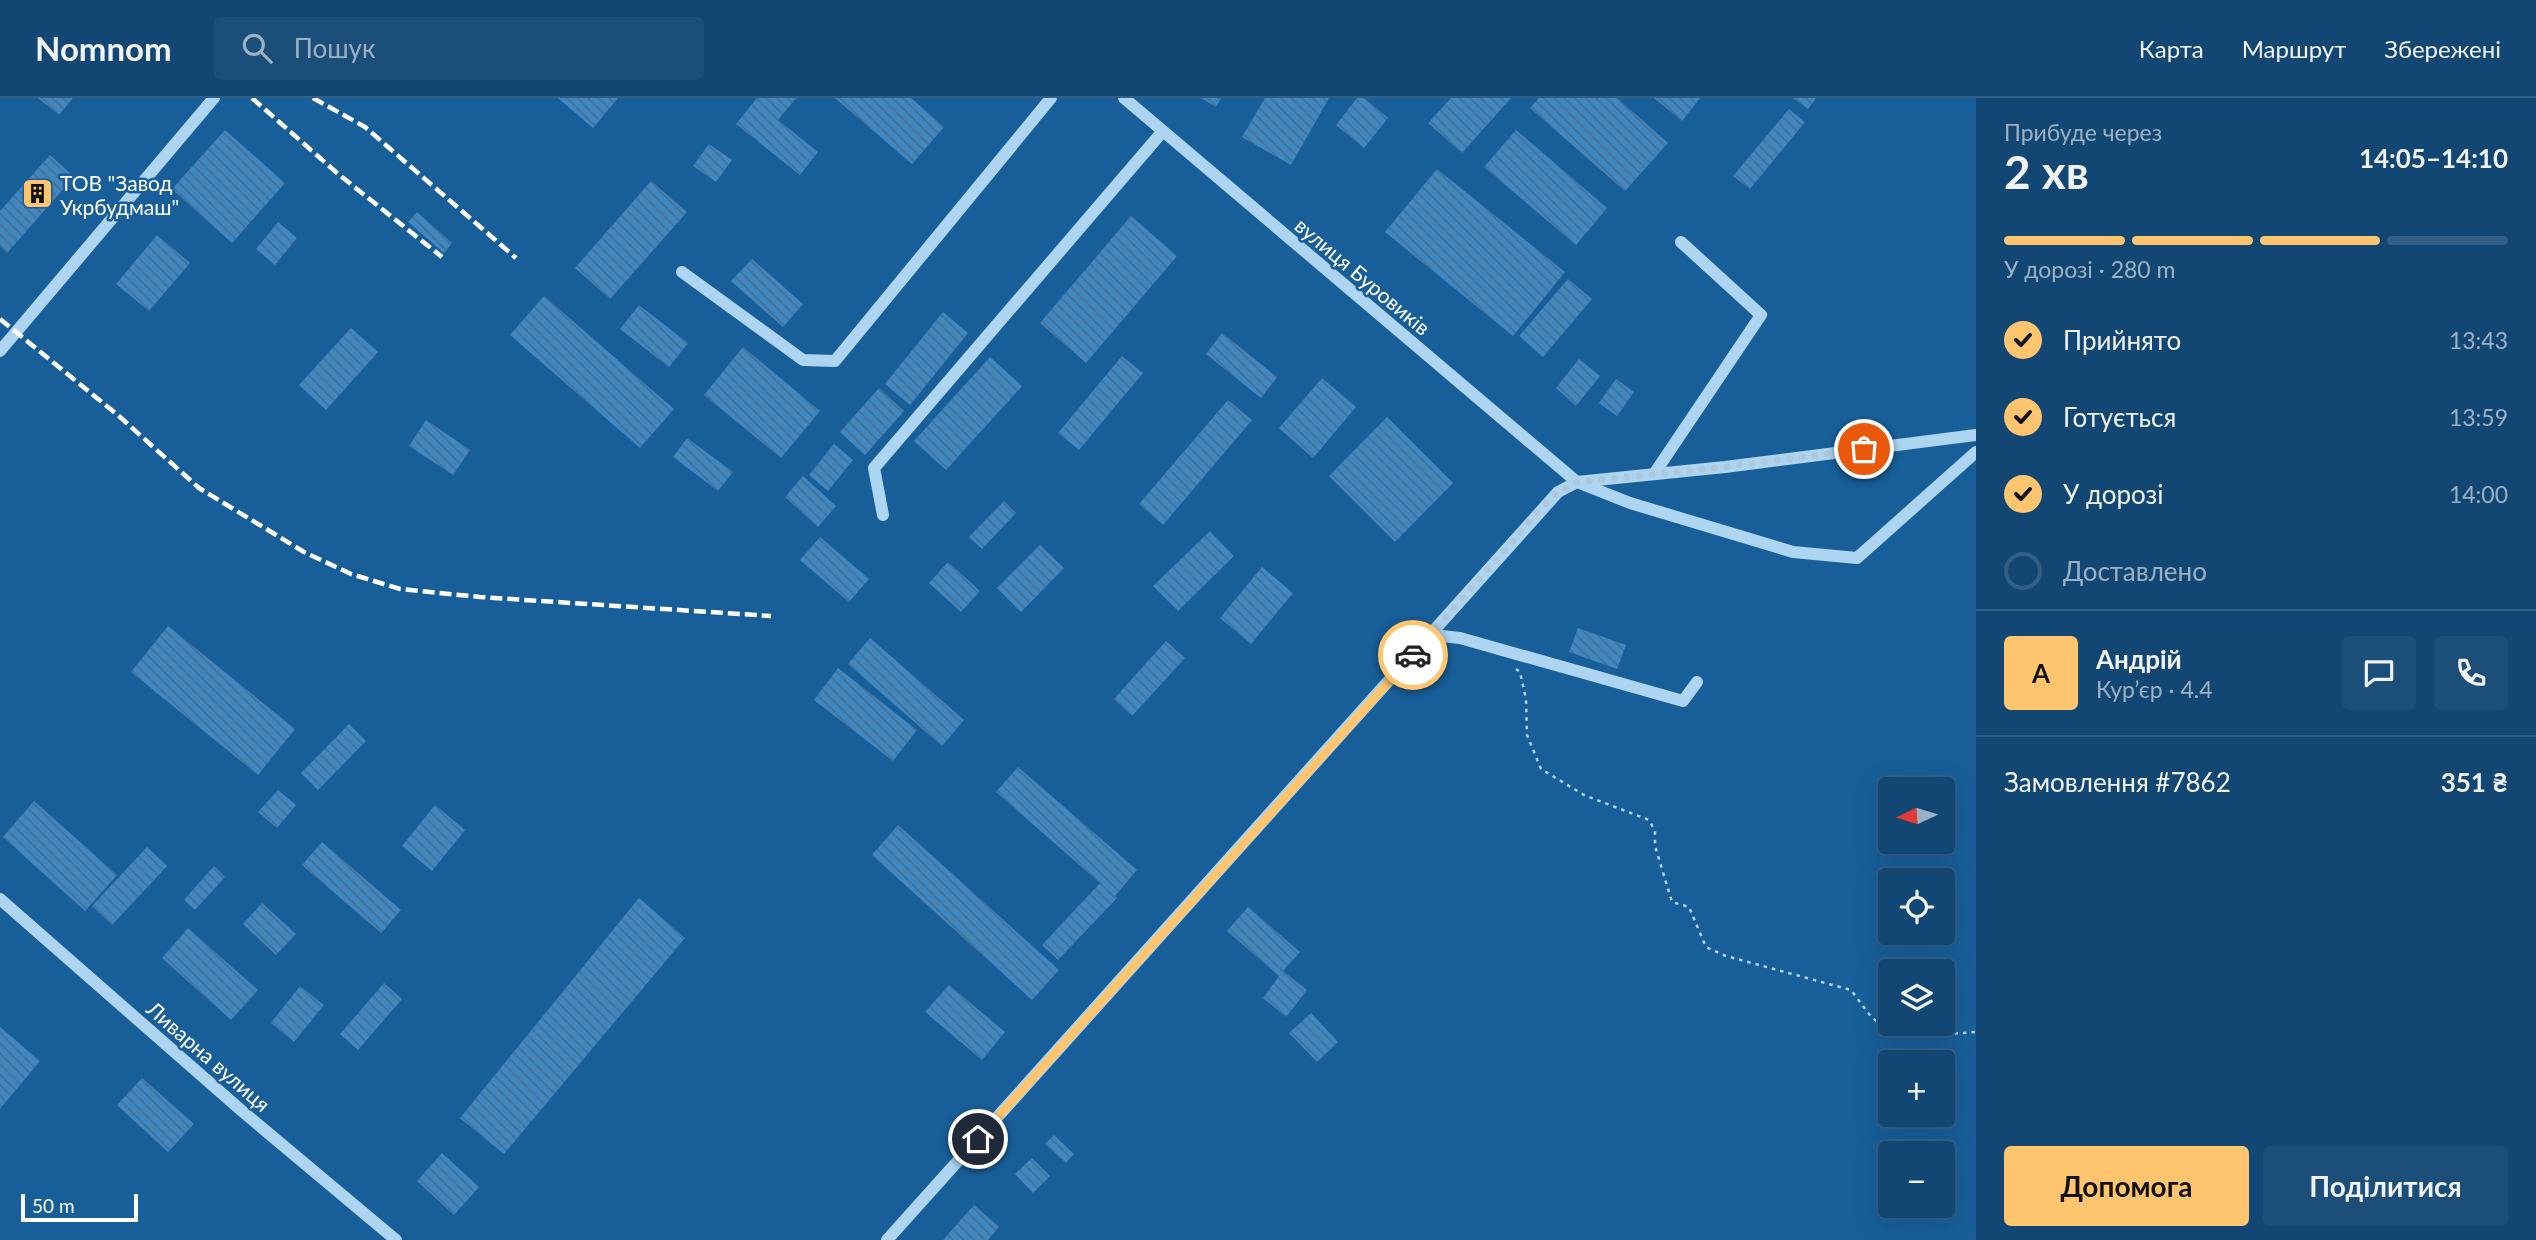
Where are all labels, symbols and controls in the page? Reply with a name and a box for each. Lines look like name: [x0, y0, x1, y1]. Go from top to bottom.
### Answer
search box: [214, 17, 704, 80]
text: Nomnom: [35, 28, 172, 68]
icon: search: [238, 29, 276, 67]
text: Пошук: [294, 32, 375, 64]
text: Карта: [2139, 34, 2204, 63]
text: Маршрут: [2242, 34, 2346, 63]
text: Збережені: [2384, 34, 2501, 63]
text: Прибуде через: [2004, 118, 2162, 146]
text: 14:05–14:10: [2359, 142, 2508, 174]
text: 2 хв: [2004, 144, 2089, 199]
place label: ТОВ "Завод Укрбудмаш": [60, 170, 179, 219]
building icon: ТОВ "Завод Укрбудмаш": [20, 177, 54, 211]
street label: вулиця Буровиків: [1290, 212, 1436, 340]
text: У дорозі · 280 m: [2004, 255, 2175, 283]
icon: check: [2004, 321, 2042, 359]
text: Прийнято: [2063, 324, 2181, 356]
text: 13:43: [2449, 326, 2508, 354]
icon: check: [2004, 398, 2042, 436]
text: Готується: [2063, 401, 2176, 433]
text: 13:59: [2449, 403, 2508, 431]
pin: [1834, 419, 1894, 479]
icon: bag: [1845, 430, 1883, 468]
icon: check: [2004, 475, 2042, 513]
text: У дорозі: [2063, 478, 2163, 510]
text: 14:00: [2449, 480, 2508, 508]
text: Доставлено: [2063, 555, 2207, 587]
courier: [1378, 620, 1448, 690]
icon: car: [1394, 636, 1432, 674]
button: chat: [2342, 636, 2416, 710]
button: phone: [2434, 636, 2508, 710]
text: Андрій: [2096, 643, 2182, 675]
text: А: [2032, 657, 2050, 689]
text: Кур’єр · 4.4: [2096, 675, 2213, 703]
text: Замовлення #7862: [2004, 766, 2231, 798]
text: 351 ₴: [2441, 766, 2508, 798]
north arrow: [1878, 777, 1955, 854]
map controls: [1878, 777, 1955, 1218]
button: locate: [1878, 868, 1955, 945]
button: layers: [1878, 959, 1955, 1036]
street label: Ливарна вулиця: [142, 995, 276, 1116]
button: +: [1878, 1050, 1955, 1127]
pin: [948, 1109, 1008, 1169]
icon: home: [959, 1120, 997, 1158]
button: −: [1878, 1141, 1955, 1218]
button: Допомога: [2004, 1146, 2249, 1226]
button: Поділитися: [2263, 1146, 2508, 1226]
scale bar: [21, 1191, 138, 1223]
text: 50 m: [32, 1194, 75, 1217]

